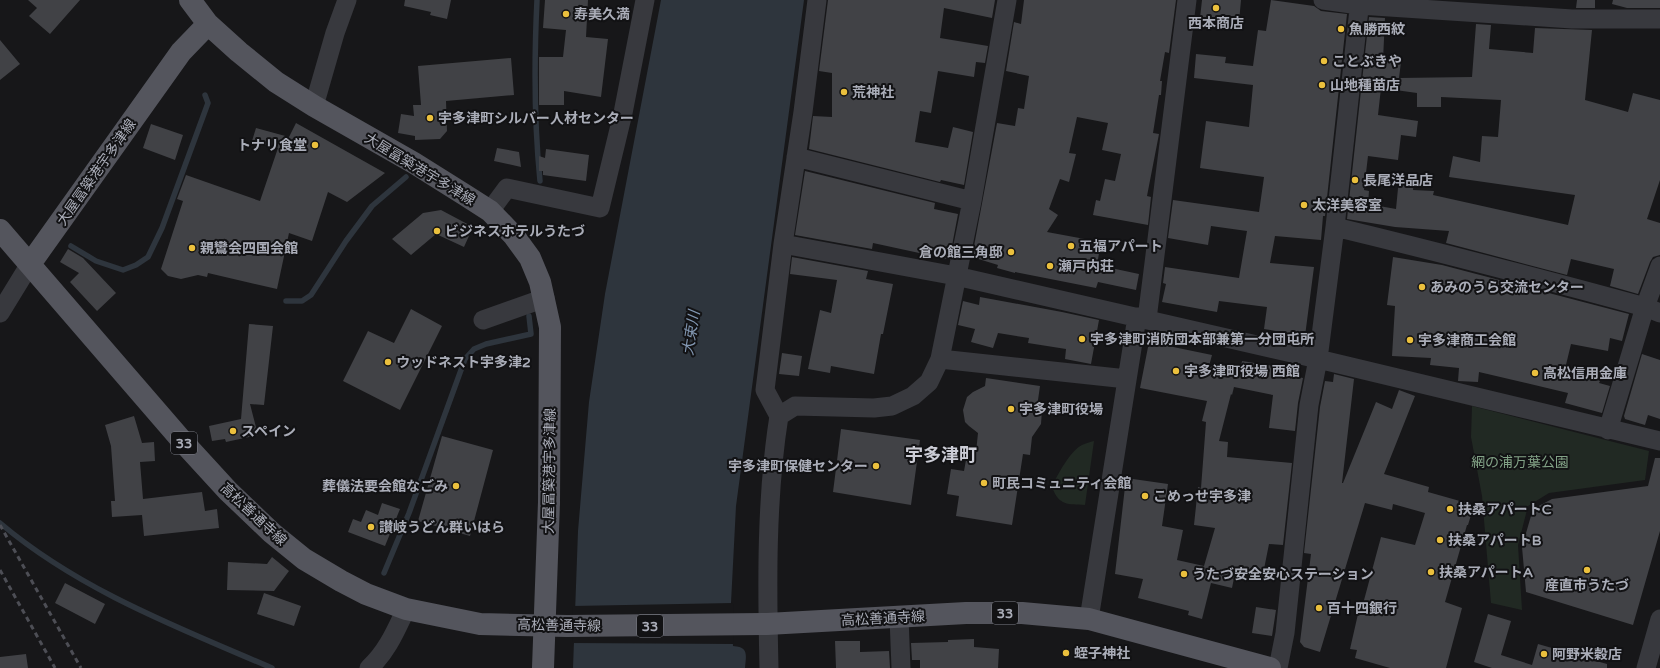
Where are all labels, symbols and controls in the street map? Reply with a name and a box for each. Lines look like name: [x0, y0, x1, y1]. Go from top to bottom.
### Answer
marker: 西本商店: [1211, 3, 1221, 13]
place label: 寿美久満: [574, 6, 630, 23]
marker: 寿美久満: [561, 9, 571, 19]
place label: 西本商店: [1188, 15, 1244, 32]
place label: 魚勝西紋: [1349, 21, 1405, 38]
marker: 魚勝西紋: [1336, 24, 1346, 34]
place label: ことぶきや: [1332, 53, 1402, 70]
marker: ことぶきや: [1319, 56, 1329, 66]
place label: 山地種苗店: [1330, 77, 1400, 94]
marker: 山地種苗店: [1317, 80, 1327, 90]
place label: 荒神社: [852, 84, 894, 101]
marker: 荒神社: [839, 87, 849, 97]
place label: 宇多津町シルバー人材センター: [438, 110, 634, 127]
marker: 宇多津町シルバー人材センター: [425, 113, 435, 123]
street label: 大屋冨築港宇多津線: [53, 116, 140, 229]
street label: 大屋冨築港宇多津線: [361, 130, 478, 209]
place label: トナリ食堂: [237, 137, 307, 154]
marker: トナリ食堂: [310, 140, 320, 150]
place label: 長尾洋品店: [1363, 172, 1433, 189]
marker: 長尾洋品店: [1350, 175, 1360, 185]
place label: 太洋美容室: [1312, 197, 1382, 214]
marker: 太洋美容室: [1299, 200, 1309, 210]
place label: ビジネスホテルうたづ: [445, 223, 585, 240]
marker: ビジネスホテルうたづ: [432, 226, 442, 236]
place label: 五福アパート: [1079, 238, 1163, 255]
place label: 親鸞会四国会館: [200, 240, 298, 257]
marker: 五福アパート: [1066, 241, 1076, 251]
marker: 親鸞会四国会館: [187, 243, 197, 253]
place label: 倉の館三角邸: [919, 244, 1003, 261]
marker: 倉の館三角邸: [1006, 247, 1016, 257]
place label: 瀬戸内荘: [1058, 258, 1114, 275]
marker: 瀬戸内荘: [1045, 261, 1055, 271]
place label: あみのうら交流センター: [1430, 279, 1584, 296]
marker: あみのうら交流センター: [1417, 282, 1427, 292]
water label: 大束川: [679, 307, 704, 357]
place label: 宇多津町消防団本部兼第一分団屯所: [1090, 331, 1314, 348]
place label: 宇多津商工会館: [1418, 332, 1516, 349]
marker: 宇多津町消防団本部兼第一分団屯所: [1077, 334, 1087, 344]
marker: 宇多津商工会館: [1405, 335, 1415, 345]
place label: ウッドネスト宇多津2: [396, 354, 531, 371]
marker: ウッドネスト宇多津2: [383, 357, 393, 367]
place label: 宇多津町役場 西館: [1184, 363, 1300, 380]
place label: 高松信用金庫: [1543, 365, 1627, 382]
marker: 宇多津町役場 西館: [1171, 366, 1181, 376]
marker: 高松信用金庫: [1530, 368, 1540, 378]
place label: 宇多津町役場: [1019, 401, 1103, 418]
marker: 宇多津町役場: [1006, 404, 1016, 414]
street label: 大屋冨築港宇多津線: [540, 408, 559, 534]
place label: スペイン: [241, 423, 296, 440]
marker: スペイン: [228, 426, 238, 436]
road number: 33: [171, 432, 197, 454]
district label: 宇多津町: [905, 444, 977, 466]
park label: 網の浦万葉公園: [1471, 454, 1569, 471]
place label: 宇多津町保健センター: [728, 458, 868, 475]
marker: 宇多津町保健センター: [871, 461, 881, 471]
place label: 町民コミュニティ会館: [992, 475, 1131, 492]
place label: 葬儀法要会館なごみ: [322, 478, 448, 495]
marker: 町民コミュニティ会館: [979, 478, 989, 488]
street label: 高松善通寺線: [217, 480, 290, 549]
marker: 葬儀法要会館なごみ: [451, 481, 461, 491]
place label: こめっせ宇多津: [1153, 488, 1251, 505]
marker: こめっせ宇多津: [1140, 491, 1150, 501]
place label: 扶桑アパートC: [1458, 501, 1552, 518]
marker: 扶桑アパートC: [1445, 504, 1455, 514]
place label: 讃岐うどん群いはら: [379, 519, 505, 536]
marker: 讃岐うどん群いはら: [366, 522, 376, 532]
place label: 扶桑アパートB: [1448, 532, 1542, 549]
marker: 扶桑アパートB: [1435, 535, 1445, 545]
place label: 扶桑アパートA: [1439, 564, 1534, 581]
marker: 産直市うたづ: [1582, 565, 1592, 575]
place label: うたづ安全安心ステーション: [1192, 566, 1374, 583]
marker: 扶桑アパートA: [1426, 567, 1436, 577]
marker: うたづ安全安心ステーション: [1179, 569, 1189, 579]
place label: 産直市うたづ: [1545, 577, 1629, 594]
place label: 百十四銀行: [1327, 600, 1397, 617]
road number: 33: [992, 602, 1018, 624]
marker: 百十四銀行: [1314, 603, 1324, 613]
street label: 高松善通寺線: [841, 608, 925, 629]
road number: 33: [637, 615, 663, 637]
street label: 高松善通寺線: [517, 616, 601, 635]
place label: 蛭子神社: [1074, 645, 1130, 662]
place label: 阿野米穀店: [1552, 646, 1622, 663]
marker: 蛭子神社: [1061, 648, 1071, 658]
marker: 阿野米穀店: [1539, 649, 1549, 659]

